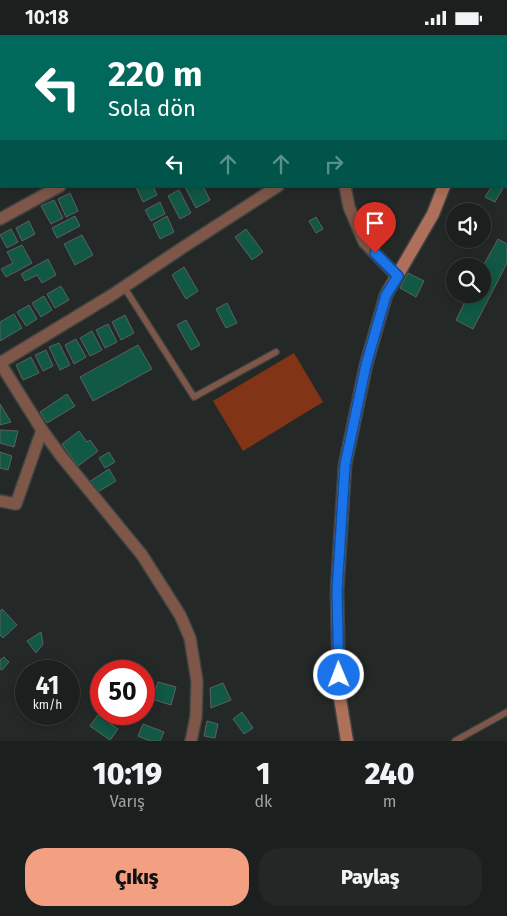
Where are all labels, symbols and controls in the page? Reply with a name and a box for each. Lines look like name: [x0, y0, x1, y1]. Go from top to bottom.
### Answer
text: 10:18: [25, 6, 69, 29]
text: 220 m: [108, 53, 203, 95]
icon: left: [25, 55, 90, 120]
text: Sola dön: [108, 95, 196, 122]
icon: left: [161, 150, 189, 178]
icon: ahead: [214, 150, 242, 178]
icon: ahead: [267, 150, 295, 178]
icon: right: [320, 150, 348, 178]
pin: [354, 202, 396, 253]
map controls: [446, 203, 491, 303]
button: sound: [446, 203, 491, 248]
icon: arrive: [361, 209, 389, 237]
button: search: [446, 258, 491, 303]
position arrow: [312, 648, 364, 700]
speed limit sign: 50: [90, 660, 155, 725]
text: 41: [36, 671, 59, 701]
text: km/h: [33, 698, 62, 712]
text: 10:19: [92, 756, 162, 792]
text: 1: [256, 756, 270, 792]
text: 240: [365, 756, 415, 792]
text: Varış: [110, 792, 145, 811]
text: dk: [254, 792, 272, 811]
text: m: [383, 792, 396, 811]
button: Çıkış: [25, 848, 249, 906]
button: Paylaş: [259, 848, 482, 906]

